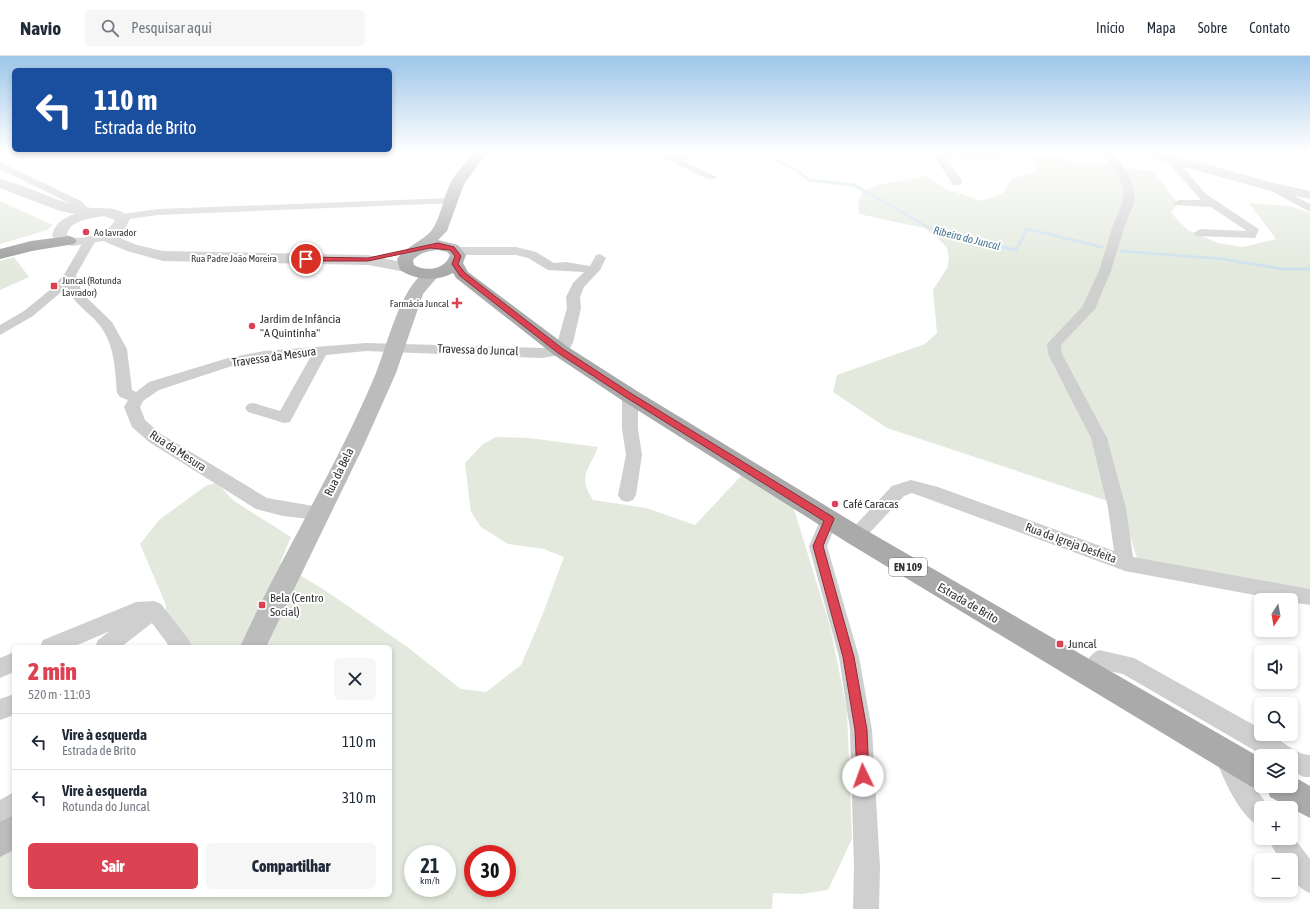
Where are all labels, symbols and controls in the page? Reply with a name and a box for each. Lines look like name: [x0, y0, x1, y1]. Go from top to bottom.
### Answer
search box: [85, 10, 365, 46]
text: Navio: [20, 17, 61, 39]
icon: search: [99, 17, 121, 39]
text: Pesquisar aqui: [131, 19, 212, 36]
text: Início: [1096, 20, 1125, 36]
text: Mapa: [1147, 20, 1176, 36]
text: Sobre: [1198, 20, 1227, 36]
text: Contato: [1249, 20, 1290, 36]
icon: left: [28, 84, 80, 136]
text: 110 m: [94, 84, 157, 116]
text: Estrada de Brito: [94, 117, 197, 138]
water label: Ribeira do Juncal: [932, 224, 1002, 252]
marker: Ao lavrador: [81, 227, 91, 237]
place label: Ao lavrador: [94, 227, 137, 238]
pin: [289, 242, 323, 276]
icon: arrive: [295, 248, 317, 270]
street label: Rua Padre João Moreira: [191, 253, 277, 264]
place label: Juncal (Rotunda Lavrador): [62, 275, 122, 298]
marker: Juncal (Rotunda Lavrador): [49, 281, 59, 291]
place label: Farmácia Juncal: [390, 298, 449, 309]
marker: Farmácia Juncal: [452, 298, 462, 308]
place label: Jardim de Infância "A Quintinha": [260, 312, 341, 340]
marker: Jardim de Infância "A Quintinha": [247, 321, 257, 331]
street label: Travessa do Juncal: [437, 342, 520, 358]
street label: Travessa da Mesura: [231, 344, 317, 370]
street label: Rua da Mesura: [147, 428, 209, 474]
street label: Rua da Bela: [321, 446, 357, 498]
place label: Café Caracas: [843, 497, 899, 511]
marker: Café Caracas: [830, 499, 840, 509]
street label: Rua da Igreja Desfeita: [1023, 520, 1119, 566]
road number: EN 109: [889, 558, 927, 576]
street label: Estrada de Brito: [935, 580, 1001, 626]
place label: Bela (Centro Social): [270, 591, 324, 619]
north arrow: [1254, 593, 1298, 637]
map controls: [1254, 593, 1298, 897]
marker: Bela (Centro Social): [257, 600, 267, 610]
place label: Juncal: [1068, 637, 1097, 651]
marker: Juncal: [1055, 639, 1065, 649]
button: sound: [1254, 645, 1298, 689]
text: 2 min: [28, 658, 77, 685]
button: close: [334, 658, 376, 700]
text: 520 m · 11:03: [28, 687, 91, 702]
button: search: [1254, 697, 1298, 741]
text: Vire à esquerda: [62, 726, 147, 743]
icon: left: [28, 731, 50, 753]
text: 110 m: [342, 733, 376, 750]
text: Estrada de Brito: [62, 743, 136, 758]
button: layers: [1254, 749, 1298, 793]
position arrow: [842, 755, 884, 797]
text: Vire à esquerda: [62, 782, 147, 799]
icon: left: [28, 787, 50, 809]
text: 310 m: [342, 789, 376, 806]
text: Rotunda do Juncal: [62, 799, 150, 814]
button: +: [1254, 801, 1298, 845]
button: Sair: [28, 843, 198, 889]
button: Compartilhar: [206, 843, 376, 889]
speed limit sign: 30: [464, 845, 516, 897]
button: −: [1254, 853, 1298, 897]
text: 21: [421, 854, 439, 877]
text: km/h: [420, 875, 440, 886]

